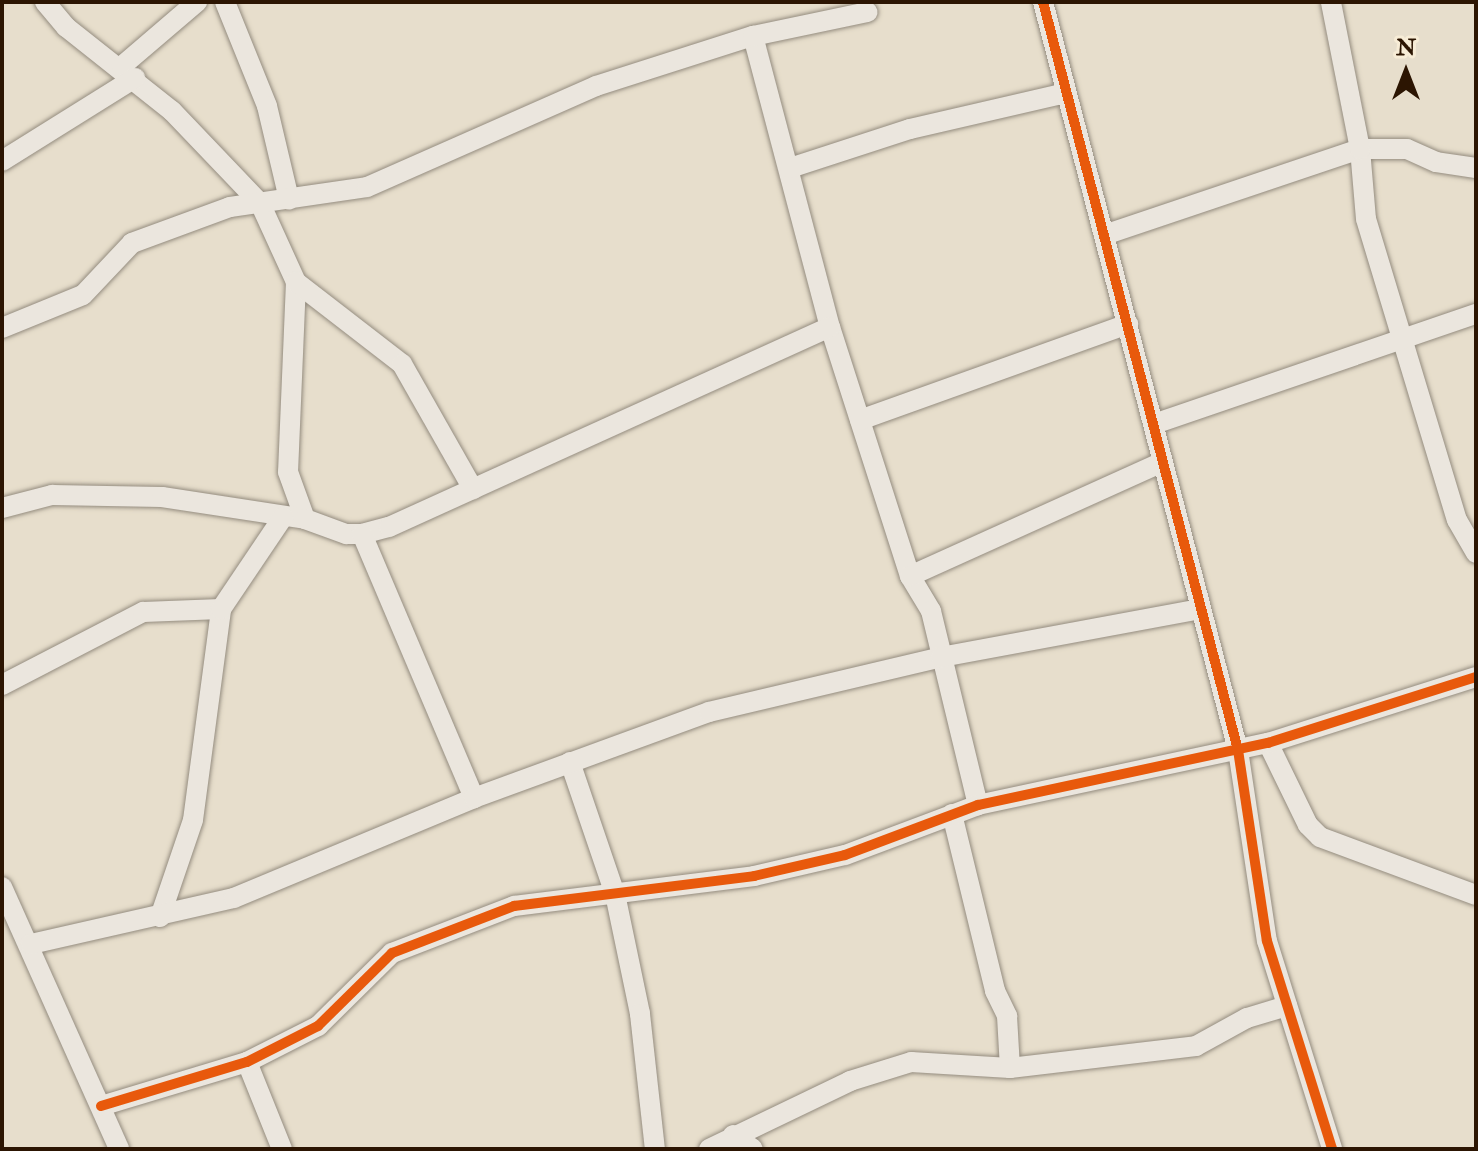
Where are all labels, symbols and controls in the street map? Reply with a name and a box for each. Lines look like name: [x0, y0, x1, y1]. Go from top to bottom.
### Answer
north arrow: [1366, 32, 1446, 112]
text: N: [1396, 34, 1416, 62]

